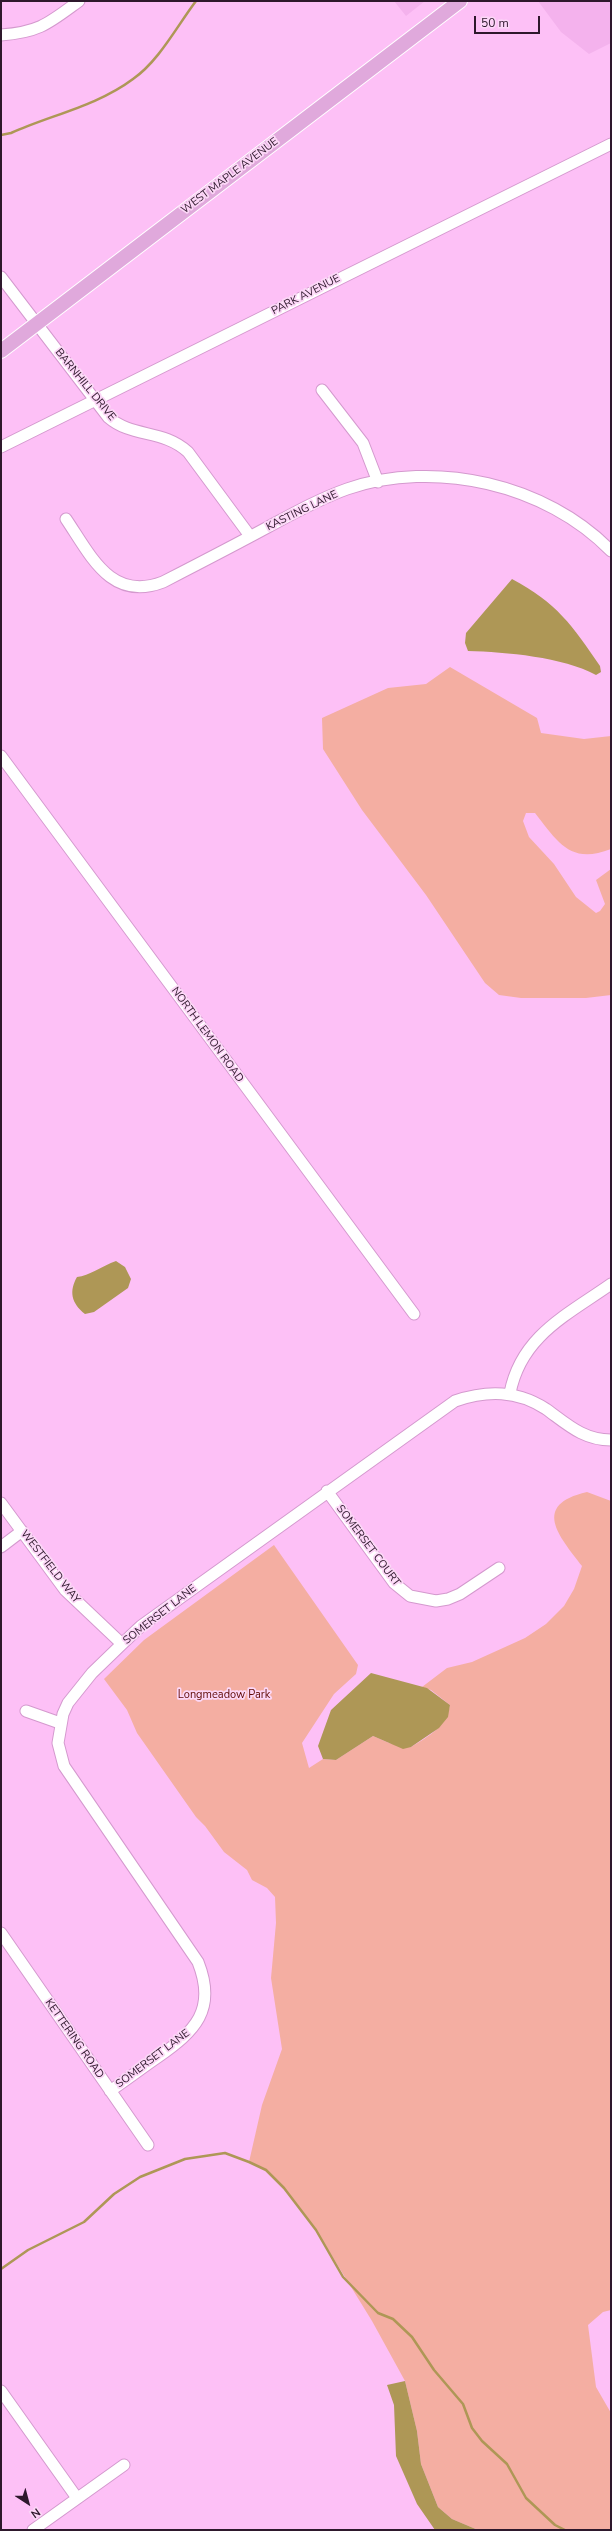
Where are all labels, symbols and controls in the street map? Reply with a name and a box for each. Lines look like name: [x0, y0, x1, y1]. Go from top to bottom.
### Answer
scale bar: [476, 8, 542, 34]
text: 50 m: [481, 15, 509, 31]
street label: WEST MAPLE AVENUE: [179, 135, 281, 217]
street label: PARK AVENUE: [269, 272, 343, 318]
street label: BARNHILL DRIVE: [52, 346, 118, 424]
street label: KASTING LANE: [264, 488, 340, 534]
street label: NORTH LEMON ROAD: [168, 985, 246, 1085]
street label: SOMERSET COURT: [333, 1503, 403, 1589]
street label: WESTFIELD WAY: [17, 1528, 83, 1606]
street label: SOMERSET LANE: [121, 1582, 199, 1648]
park label: Longmeadow Park: [178, 1688, 270, 1702]
street label: KETTERING ROAD: [42, 1997, 106, 2081]
street label: SOMERSET LANE: [113, 2027, 193, 2091]
north arrow: [8, 2483, 48, 2523]
text: N: [28, 2505, 43, 2522]

